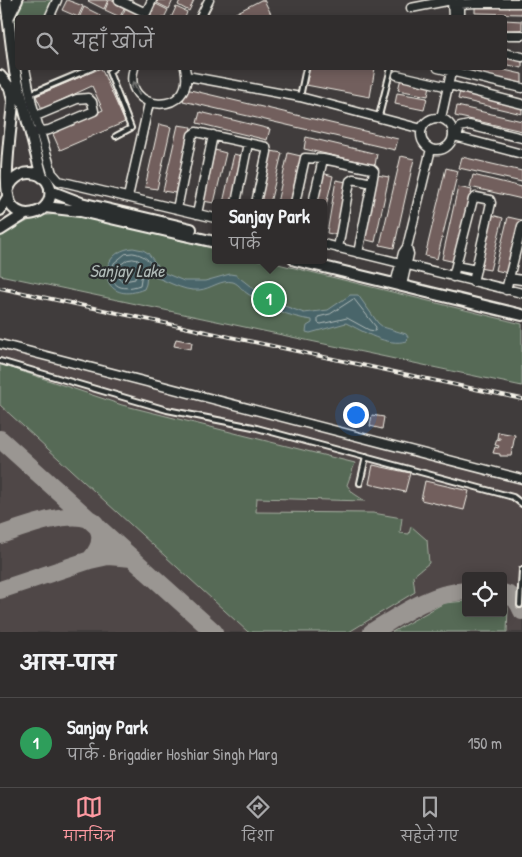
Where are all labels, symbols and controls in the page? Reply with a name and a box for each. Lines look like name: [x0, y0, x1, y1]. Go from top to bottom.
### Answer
search box: [15, 15, 507, 70]
text: यहाँ खोजें: [73, 28, 154, 54]
icon: search: [33, 29, 61, 57]
one-way arrow: [131, 81, 141, 96]
popup: [212, 199, 327, 264]
text: Sanjay Park: [229, 203, 310, 229]
text: पार्क: [229, 232, 261, 254]
water label: Sanjay Lake: [90, 258, 165, 283]
pin: 1: [253, 280, 285, 318]
your location: [343, 402, 369, 428]
map controls: [462, 572, 507, 617]
button: locate: [462, 572, 507, 617]
text: आस-पास: [20, 648, 116, 677]
text: Sanjay Park: [67, 714, 148, 740]
text: 1: [33, 732, 39, 754]
text: 150 m: [468, 732, 502, 754]
text: पार्क · Brigadier Hoshiar Singh Marg: [67, 743, 278, 765]
tab: मानचित्र: [64, 793, 115, 852]
tab: दिशा: [242, 793, 274, 852]
tab: सहेजे गए: [401, 793, 458, 852]

